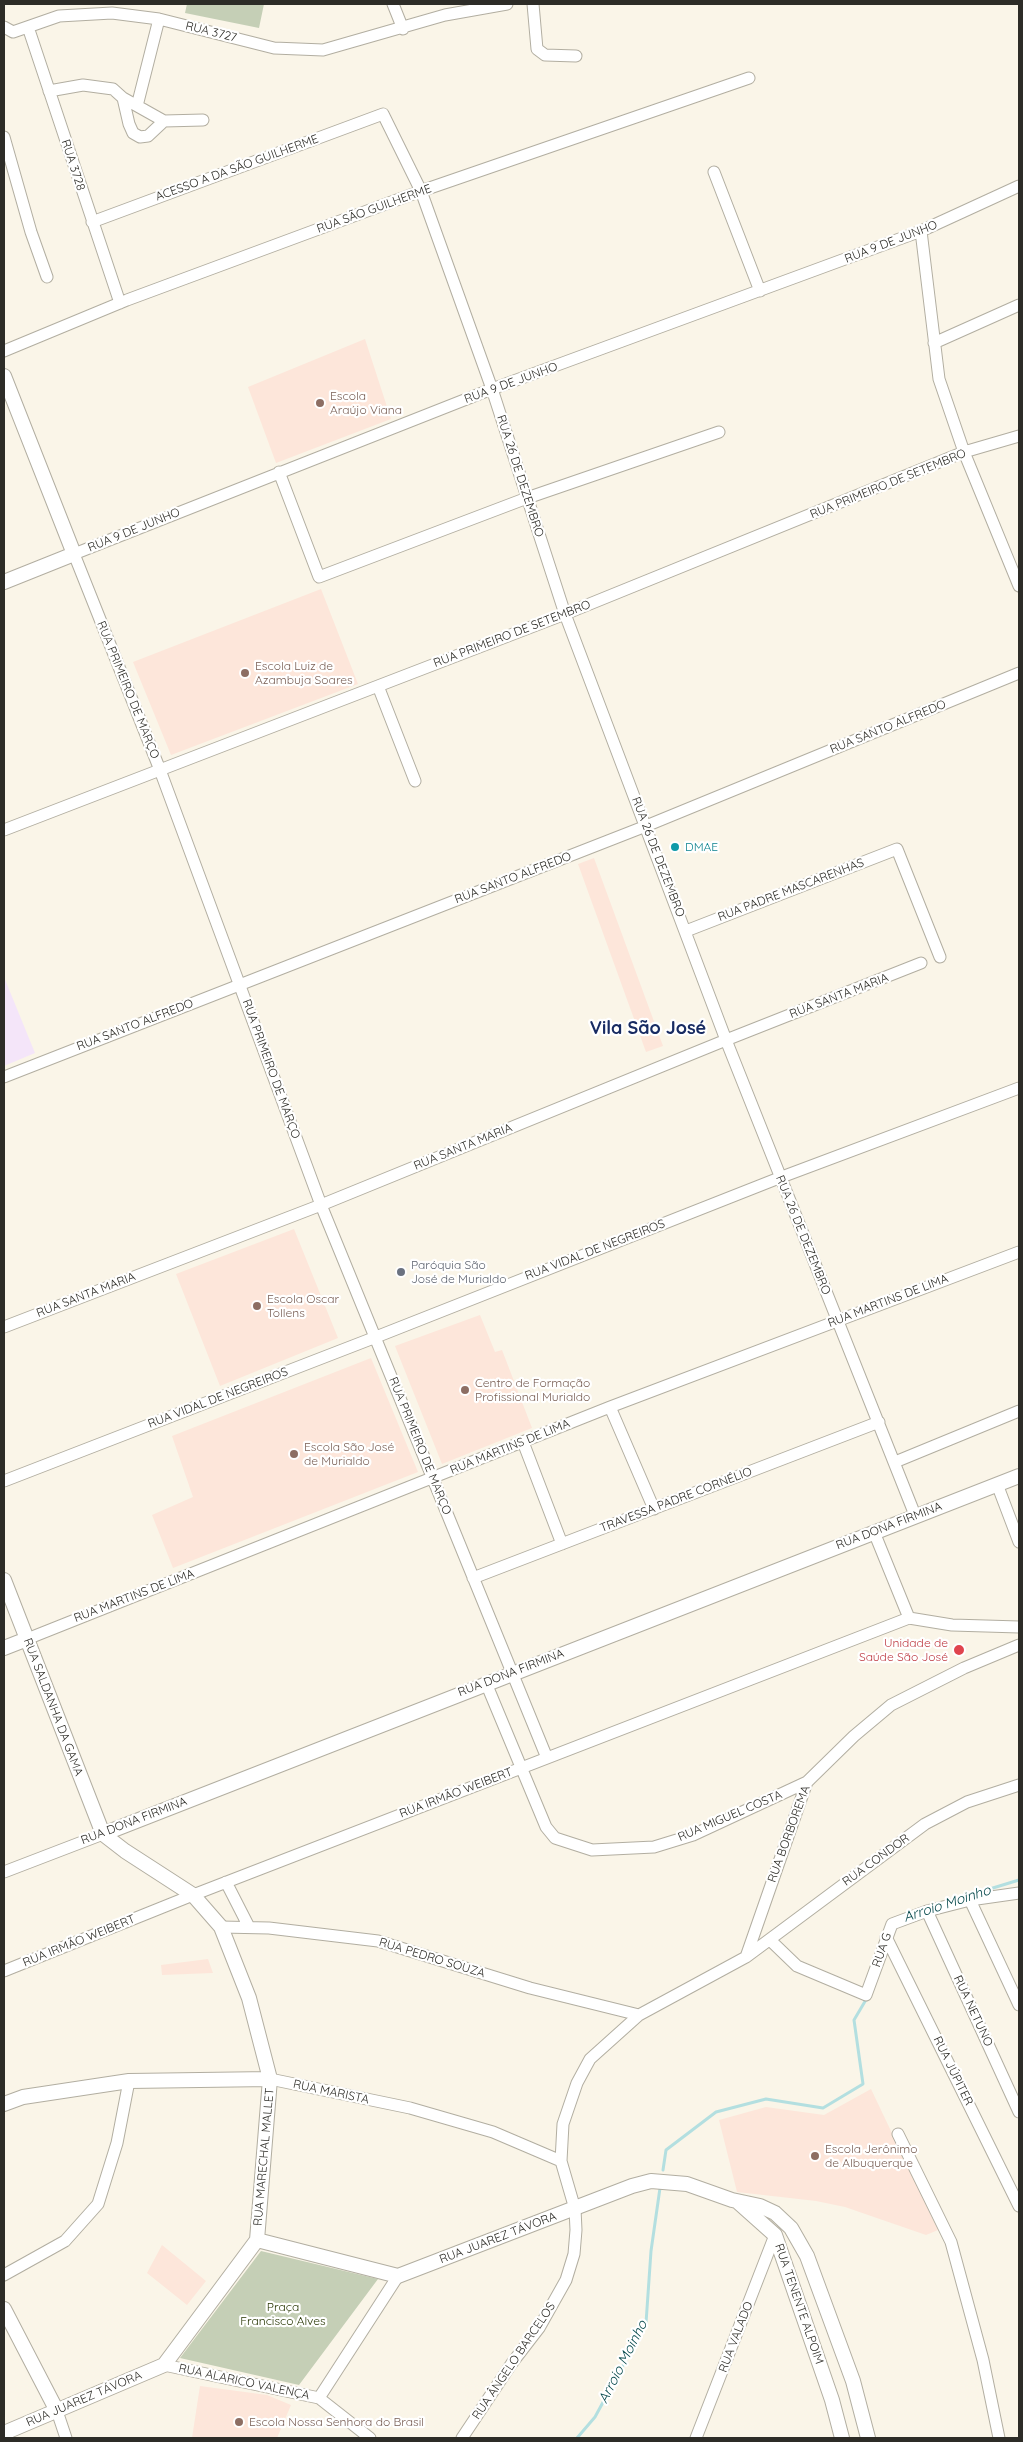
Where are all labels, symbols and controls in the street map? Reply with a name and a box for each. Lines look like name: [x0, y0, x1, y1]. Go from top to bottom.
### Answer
street label: RUA 3727: [184, 19, 238, 45]
street label: ACESSO A DA SÃO GUILHERME: [154, 132, 320, 204]
street label: RUA 3728: [58, 138, 88, 192]
street label: RUA SÃO GUILHERME: [315, 182, 433, 236]
street label: RUA 9 DE JUNHO: [843, 218, 939, 266]
street label: RUA 9 DE JUNHO: [462, 359, 560, 407]
place label: Escola Araújo Viana: [330, 389, 402, 417]
marker: Escola Araújo Viana: [314, 397, 326, 409]
street label: RUA 26 DE DEZEMBRO: [493, 413, 547, 539]
street label: RUA PRIMEIRO DE SETEMBRO: [808, 446, 968, 522]
street label: RUA 9 DE JUNHO: [86, 505, 182, 555]
street label: RUA PRIMEIRO DE SETEMBRO: [431, 597, 593, 671]
street label: RUA PRIMEIRO DE MARÇO: [94, 619, 162, 761]
place label: Escola Luiz de Azambuja Soares: [255, 659, 353, 687]
marker: Escola Luiz de Azambuja Soares: [239, 667, 251, 679]
street label: RUA SANTO ALFREDO: [828, 697, 948, 757]
street label: RUA 26 DE DEZEMBRO: [628, 795, 688, 919]
place label: DMAE: [685, 840, 718, 854]
marker: DMAE: [669, 841, 681, 853]
street label: RUA SANTO ALFREDO: [453, 849, 573, 907]
street label: RUA PADRE MASCARENHAS: [716, 855, 866, 925]
street label: RUA SANTA MARIA: [787, 970, 891, 1022]
street label: RUA SANTO ALFREDO: [75, 996, 195, 1054]
street label: RUA PRIMEIRO DE MARÇO: [239, 997, 303, 1141]
district label: Vila São José: [590, 1018, 706, 1040]
street label: RUA SANTA MARIA: [412, 1121, 514, 1173]
street label: RUA 26 DE DEZEMBRO: [772, 1173, 834, 1297]
street label: RUA VIDAL DE NEGREIROS: [523, 1217, 667, 1283]
place label: Paróquia São José de Murialdo: [411, 1258, 506, 1286]
marker: Paróquia São José de Murialdo: [395, 1266, 407, 1278]
street label: RUA SANTA MARIA: [34, 1269, 138, 1321]
street label: RUA MARTINS DE LIMA: [826, 1271, 950, 1331]
place label: Escola Oscar Tollens: [267, 1292, 339, 1320]
marker: Escola Oscar Tollens: [251, 1300, 263, 1312]
street label: RUA VIDAL DE NEGREIROS: [146, 1365, 290, 1431]
street label: RUA PRIMEIRO DE MARÇO: [386, 1375, 454, 1517]
place label: Centro de Formação Profissional Murialdo: [475, 1376, 590, 1404]
marker: Centro de Formação Profissional Murialdo: [459, 1384, 471, 1396]
street label: RUA MARTINS DE LIMA: [448, 1416, 572, 1478]
place label: Escola São José de Murialdo: [304, 1440, 394, 1468]
marker: Escola São José de Murialdo: [288, 1448, 300, 1460]
street label: TRAVESSA PADRE CORNÉLIO: [598, 1464, 754, 1536]
street label: RUA DONA FIRMINA: [834, 1499, 944, 1553]
street label: RUA MARTINS DE LIMA: [72, 1566, 196, 1626]
street label: RUA SALDANHA DA GAMA: [20, 1636, 86, 1778]
place label: Unidade de Saúde São José: [859, 1636, 948, 1664]
marker: Unidade de Saúde São José: [952, 1643, 966, 1657]
street label: RUA DONA FIRMINA: [456, 1646, 566, 1700]
street label: RUA IRMÃO WEIBERT: [398, 1765, 514, 1821]
street label: RUA BORBOREMA: [765, 1784, 813, 1884]
street label: RUA MIGUEL COSTA: [676, 1788, 784, 1844]
street label: RUA DONA FIRMINA: [79, 1794, 189, 1848]
street label: RUA CONDOR: [840, 1831, 912, 1889]
water label: Arroio Moinho: [901, 1882, 993, 1926]
street label: RUA IRMÃO WEIBERT: [21, 1912, 137, 1970]
street label: RUA G: [869, 1931, 895, 1969]
street label: RUA PEDRO SOUZA: [377, 1935, 487, 1981]
street label: RUA NETUNO: [950, 1973, 996, 2049]
street label: RUA JÚPITER: [930, 2034, 976, 2108]
street label: RUA MARISTA: [292, 2077, 370, 2107]
street label: RUA MARECHAL MALLET: [251, 2087, 277, 2227]
place label: Escola Jerônimo de Albuquerque: [825, 2142, 917, 2170]
marker: Escola Jerônimo de Albuquerque: [809, 2150, 821, 2162]
street label: RUA JUAREZ TÁVORA: [437, 2209, 559, 2267]
street label: RUA TENENTE ALPOIM: [772, 2242, 826, 2366]
park label: Praça Francisco Alves: [240, 2300, 326, 2328]
street label: RUA ÂNGELO BARCELOS: [469, 2300, 559, 2422]
street label: RUA VALADO: [716, 2300, 756, 2374]
water label: Arroio Moinho: [595, 2318, 651, 2406]
street label: RUA ALARICO VALENÇA: [177, 2361, 311, 2403]
street label: RUA JUAREZ TÁVORA: [24, 2368, 144, 2430]
place label: Escola Nossa Senhora do Brasil: [249, 2415, 424, 2429]
marker: Escola Nossa Senhora do Brasil: [233, 2416, 245, 2428]

